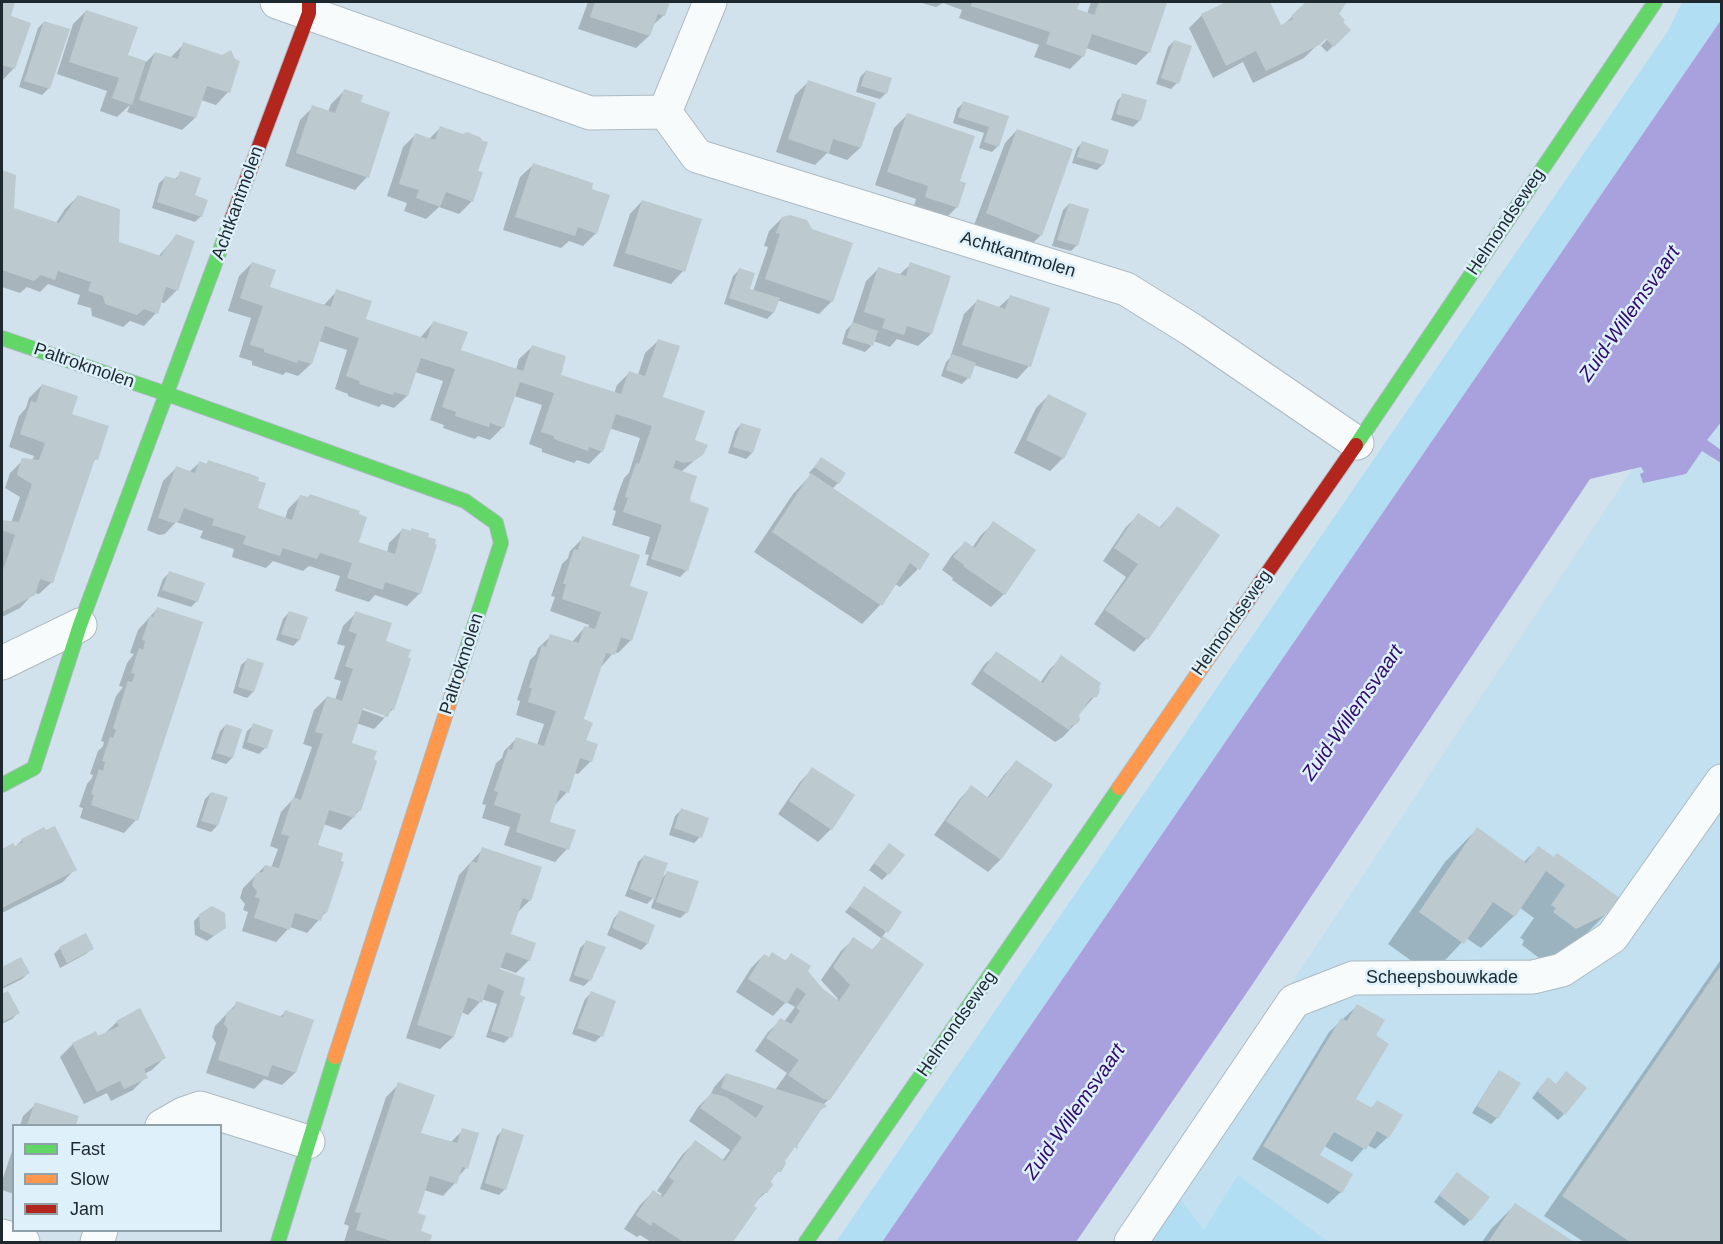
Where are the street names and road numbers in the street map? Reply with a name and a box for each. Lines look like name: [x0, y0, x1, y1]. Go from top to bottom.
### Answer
street label: Achtkantmolen: [207, 143, 269, 263]
street label: Helmondseweg: [1462, 165, 1550, 279]
street label: Achtkantmolen: [958, 227, 1078, 283]
street label: Paltrokmolen: [31, 339, 137, 393]
street label: Helmondseweg: [1188, 566, 1276, 680]
street label: Paltrokmolen: [435, 611, 489, 717]
street label: Helmondseweg: [913, 967, 1001, 1081]
street label: Scheepsbouwkade: [1366, 967, 1518, 989]

